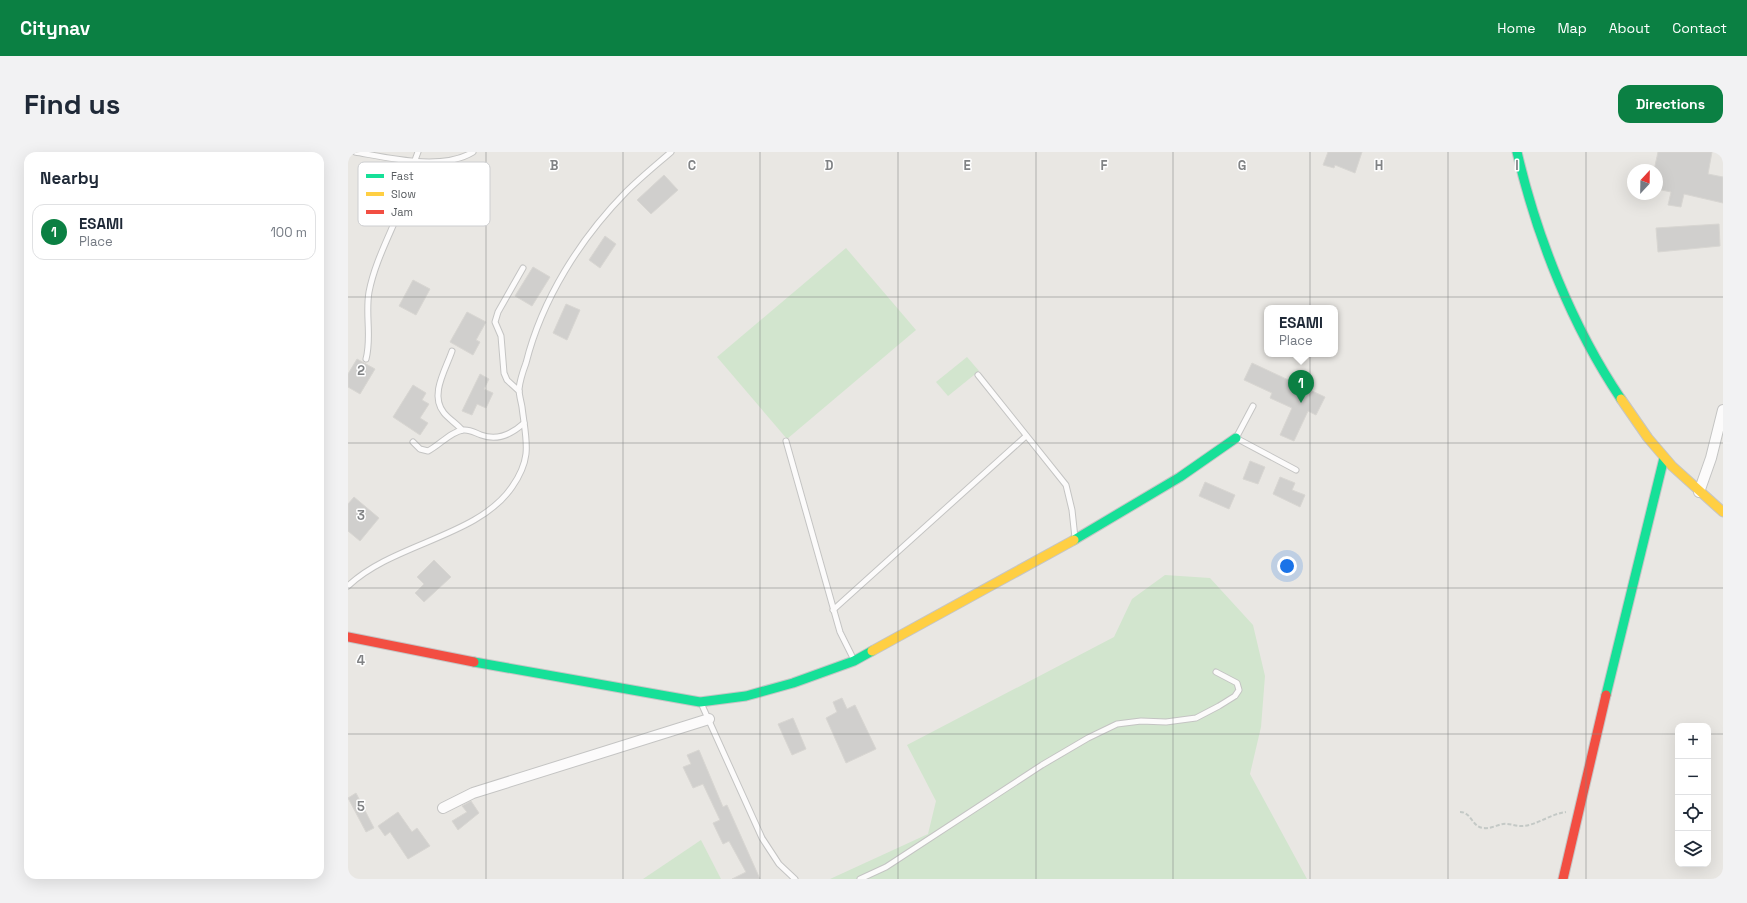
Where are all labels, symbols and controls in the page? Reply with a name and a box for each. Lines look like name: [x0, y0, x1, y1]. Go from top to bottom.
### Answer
text: Citynav: [20, 16, 90, 41]
text: Home: [1497, 19, 1535, 37]
text: Map: [1557, 19, 1587, 37]
text: About: [1609, 19, 1650, 37]
text: Contact: [1672, 19, 1727, 37]
button: Directions: [1618, 85, 1723, 123]
text: Find us: [24, 86, 121, 122]
text: B: [550, 157, 559, 174]
text: C: [688, 157, 696, 174]
text: D: [825, 157, 834, 174]
text: E: [963, 157, 971, 174]
text: F: [1101, 157, 1108, 174]
text: G: [1238, 157, 1246, 174]
text: H: [1375, 157, 1383, 174]
text: I: [1515, 157, 1519, 174]
legend: [358, 162, 490, 226]
north arrow: [1627, 164, 1663, 200]
text: Nearby: [40, 167, 99, 189]
text: Fast: [391, 169, 414, 183]
text: Slow: [391, 187, 416, 201]
text: Jam: [391, 205, 413, 219]
text: ESAMI: [79, 214, 123, 233]
text: 1: [51, 224, 57, 241]
text: 100 m: [270, 224, 307, 241]
text: Place: [79, 233, 113, 250]
popup: [1264, 305, 1338, 357]
text: ESAMI: [1279, 313, 1323, 332]
text: Place: [1279, 332, 1313, 349]
text: 2: [357, 362, 365, 379]
pin: 1: [1288, 370, 1314, 403]
text: 3: [357, 507, 365, 524]
your location: [1277, 556, 1297, 576]
text: 4: [357, 652, 365, 669]
map controls: [1675, 723, 1711, 867]
button: +: [1675, 723, 1711, 759]
button: −: [1675, 759, 1711, 795]
button: locate: [1675, 795, 1711, 831]
text: 5: [357, 798, 365, 815]
button: layers: [1675, 831, 1711, 867]

